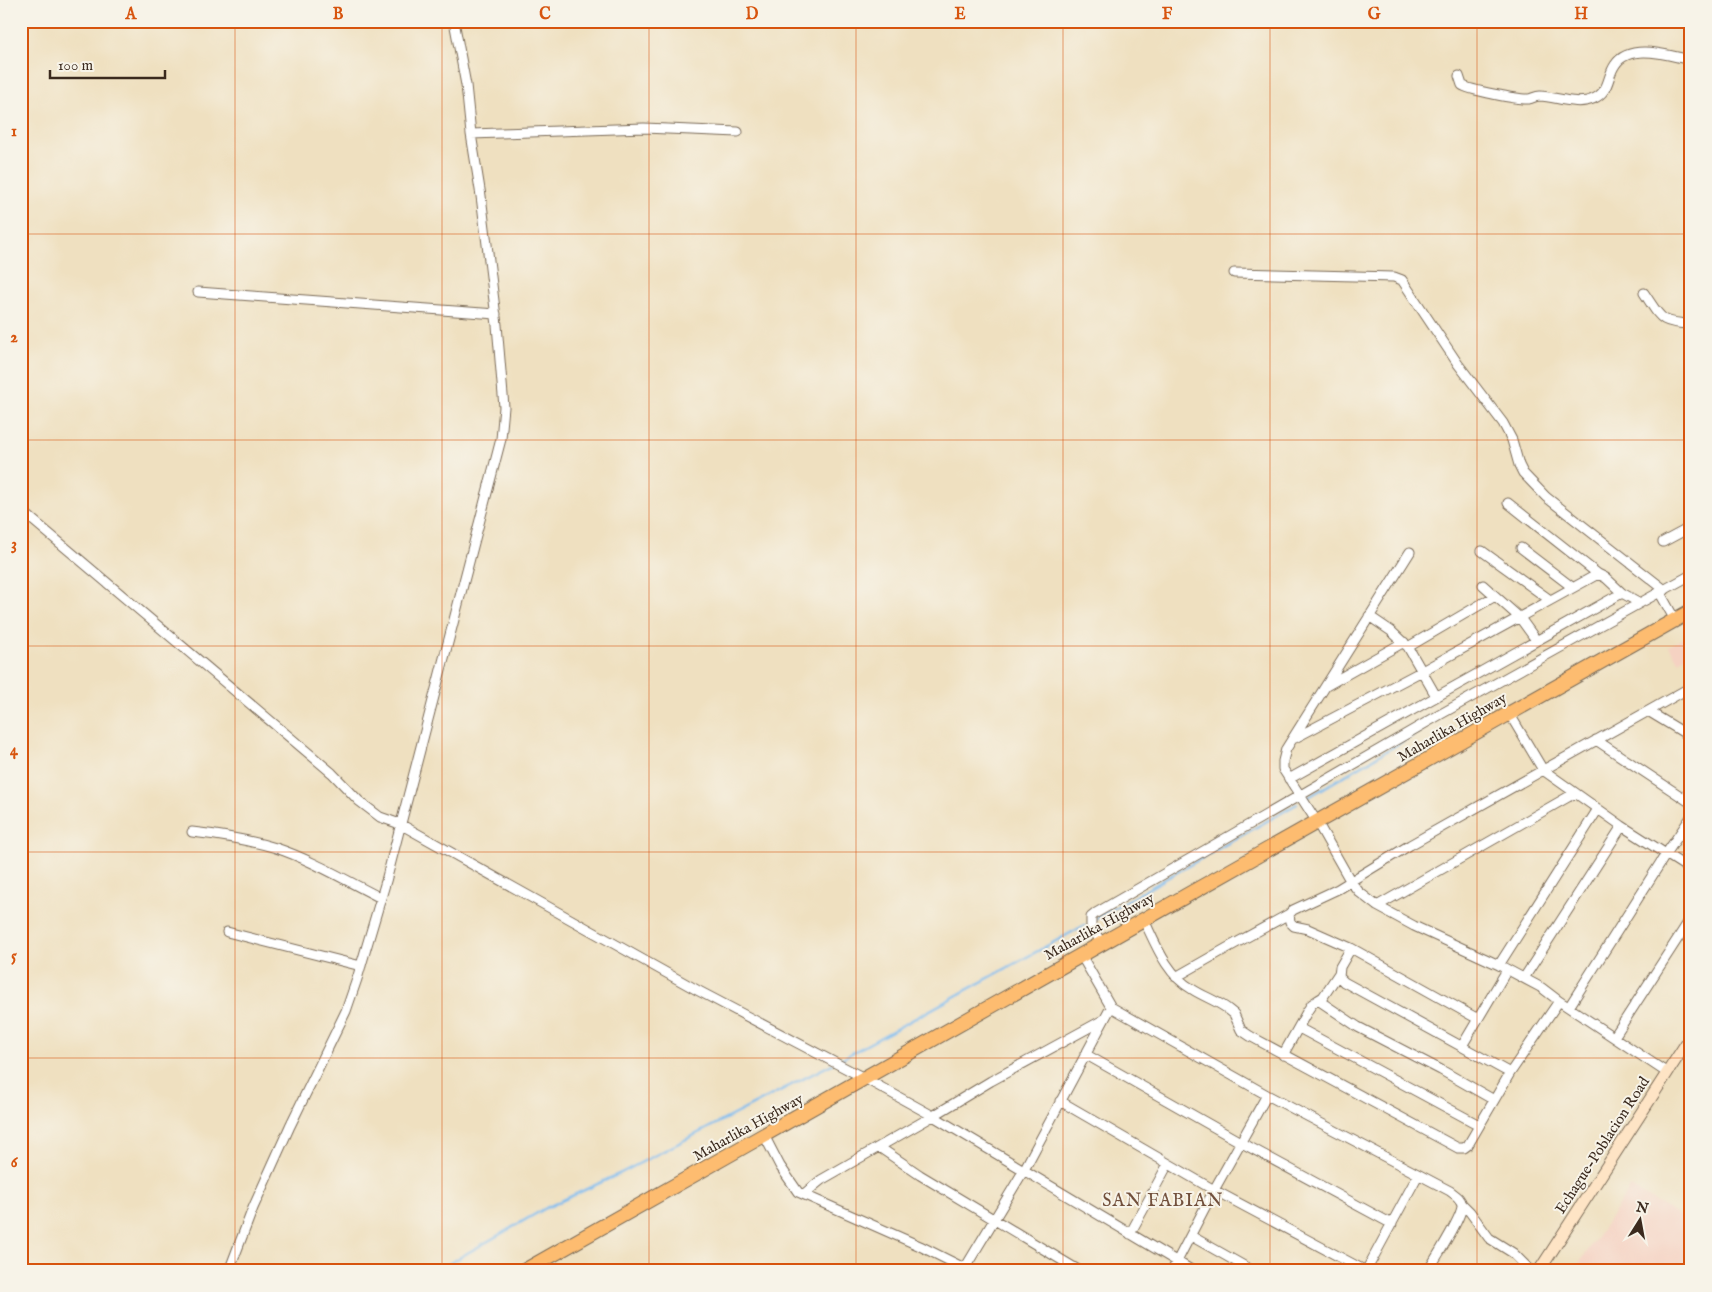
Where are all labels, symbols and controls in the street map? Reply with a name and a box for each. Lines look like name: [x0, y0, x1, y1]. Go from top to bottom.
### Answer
text: A: [125, 5, 138, 25]
text: B: [333, 5, 344, 25]
text: C: [539, 5, 551, 25]
text: D: [746, 5, 759, 25]
text: E: [954, 5, 966, 25]
text: F: [1162, 5, 1173, 25]
text: G: [1368, 5, 1381, 25]
text: H: [1574, 5, 1588, 25]
scale bar: [50, 48, 165, 80]
text: 100 m: [58, 56, 94, 75]
text: 1: [11, 122, 17, 142]
text: 2: [10, 328, 18, 348]
text: 3: [11, 535, 17, 555]
street label: Maharlika Highway: [1394, 688, 1511, 766]
text: 4: [10, 741, 19, 761]
street label: Maharlika Highway: [1041, 888, 1158, 965]
text: 5: [11, 947, 17, 967]
street label: Echague-Poblacion Road: [1551, 1072, 1654, 1217]
street label: Maharlika Highway: [690, 1089, 807, 1166]
text: 6: [11, 1153, 19, 1173]
district label: SAN FABIAN: [1102, 1190, 1224, 1213]
north arrow: [1614, 1194, 1664, 1244]
text: N: [1634, 1198, 1650, 1218]

